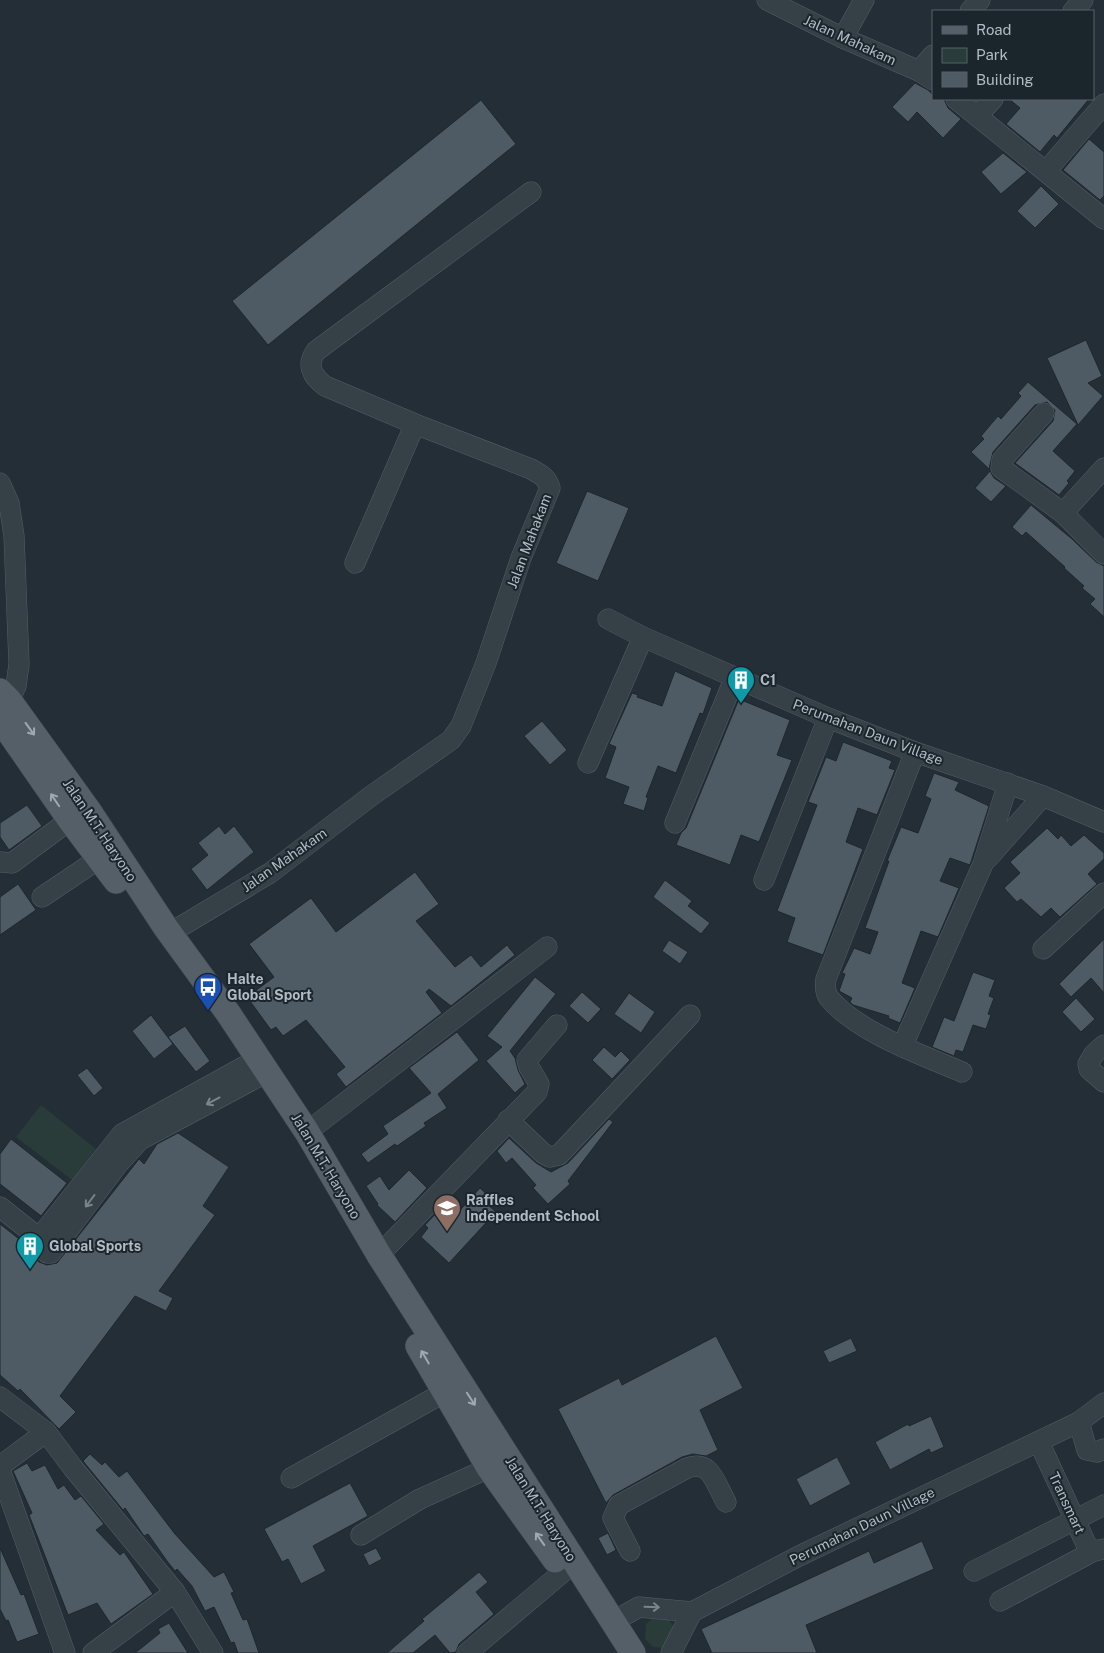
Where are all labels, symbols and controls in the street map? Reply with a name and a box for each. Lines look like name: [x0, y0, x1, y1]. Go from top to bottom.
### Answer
legend: [932, 10, 1094, 100]
street label: Jalan Mahakam: [801, 12, 899, 68]
text: Road: [976, 21, 1012, 38]
text: Park: [976, 46, 1008, 63]
text: Building: [976, 71, 1034, 88]
street label: Jalan Mahakam: [504, 491, 554, 591]
building icon: C1: [726, 665, 756, 704]
place label: C1: [760, 672, 776, 688]
street label: Perumahan Daun Village: [791, 696, 945, 768]
one-way arrow: [25, 722, 35, 736]
street label: Jalan M.T. Haryono: [60, 776, 140, 884]
one-way arrow: [50, 793, 60, 807]
street label: Jalan Mahakam: [238, 825, 330, 895]
place label: Halte Global Sport: [227, 971, 312, 1003]
bus stop icon: Halte Global Sport: [193, 972, 223, 1011]
one-way arrow: [206, 1097, 221, 1106]
street label: Jalan M.T. Haryono: [288, 1110, 364, 1222]
place label: Raffles Independent School: [466, 1192, 600, 1224]
school or university icon: Raffles Independent School: [432, 1193, 462, 1232]
one-way arrow: [84, 1194, 95, 1207]
building icon: Global Sports: [15, 1231, 45, 1270]
place label: Global Sports: [49, 1238, 141, 1254]
one-way arrow: [420, 1350, 430, 1365]
one-way arrow: [466, 1392, 477, 1406]
street label: Jalan M.T. Haryono: [502, 1454, 580, 1564]
street label: Transmart: [1046, 1470, 1088, 1536]
street label: Perumahan Daun Village: [787, 1484, 937, 1568]
one-way arrow: [535, 1532, 545, 1546]
one-way arrow: [643, 1602, 659, 1611]

